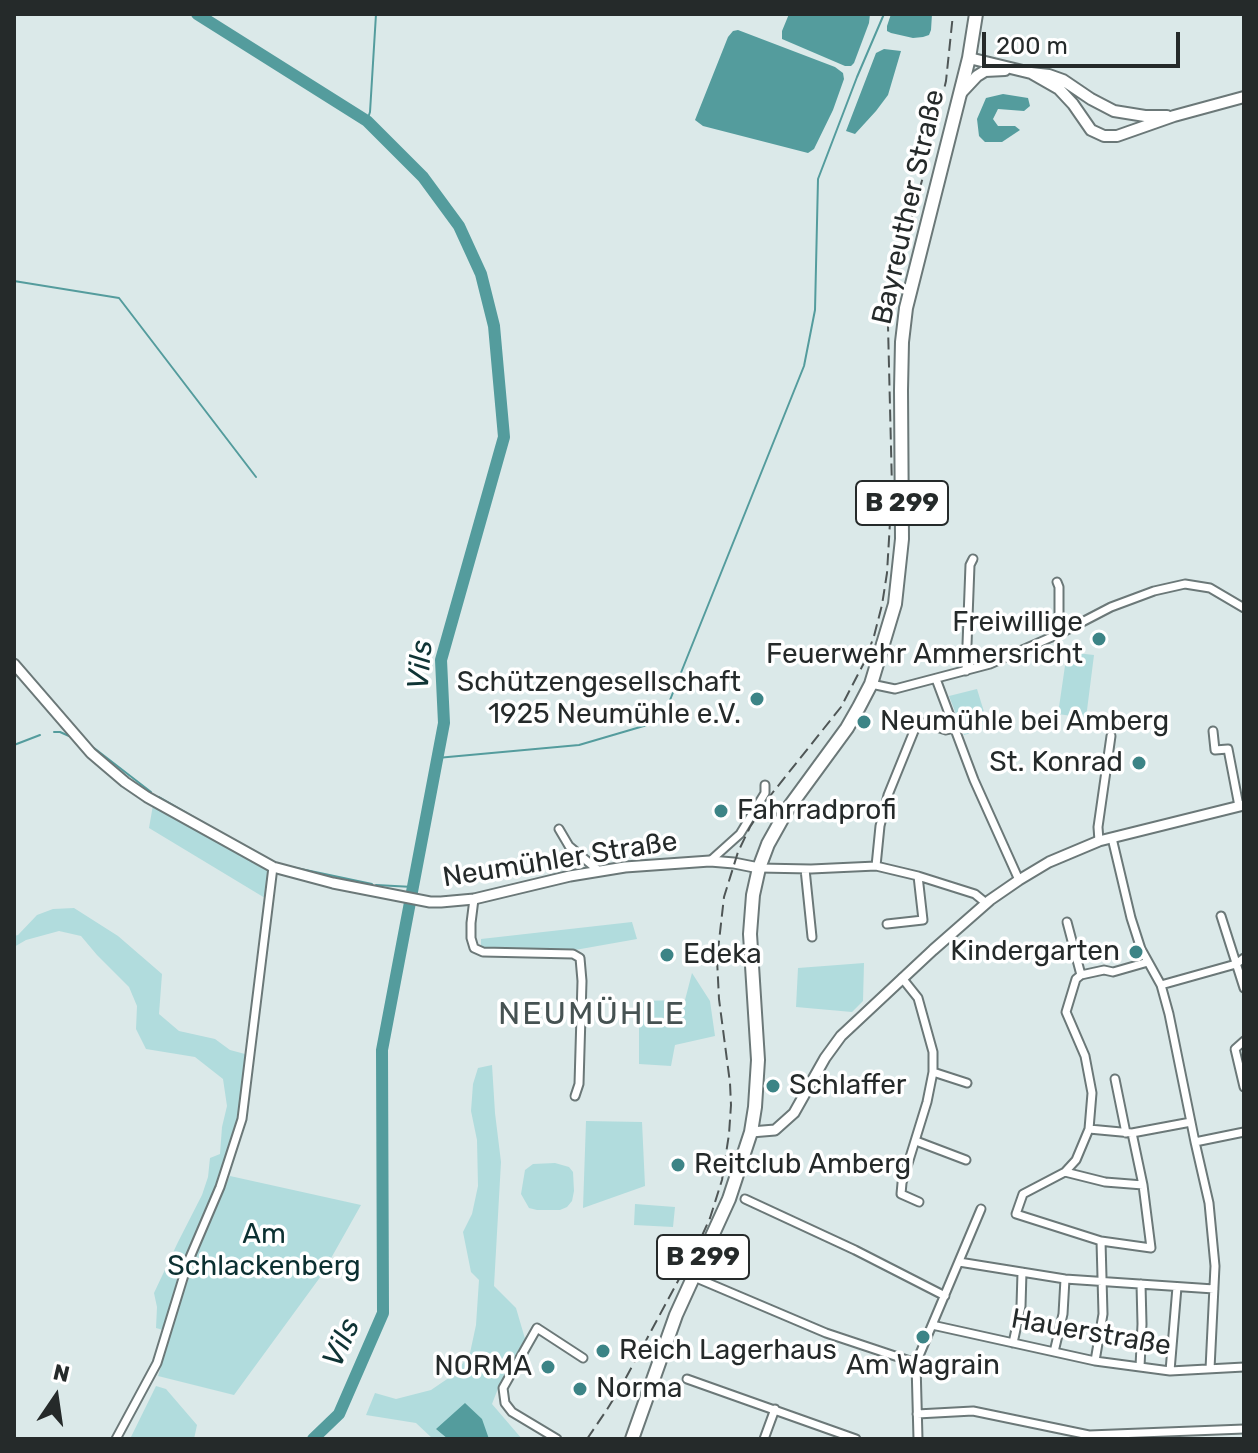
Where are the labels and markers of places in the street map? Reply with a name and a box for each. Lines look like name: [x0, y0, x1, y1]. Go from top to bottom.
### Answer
place label: Freiwillige Feuerwehr Ammersricht: [766, 606, 1083, 672]
marker: Freiwillige Feuerwehr Ammersricht: [1090, 630, 1108, 648]
place label: Schützengesellschaft 1925 Neumühle e.V.: [457, 666, 741, 732]
marker: Schützengesellschaft 1925 Neumühle e.V.: [748, 690, 766, 708]
place label: Neumühle bei Amberg: [880, 705, 1169, 739]
marker: Neumühle bei Amberg: [855, 713, 873, 731]
place label: St. Konrad: [989, 746, 1123, 780]
marker: St. Konrad: [1130, 754, 1148, 772]
place label: Fahrradprofi: [737, 794, 897, 828]
marker: Fahrradprofi: [712, 802, 730, 820]
place label: Kindergarten: [950, 935, 1120, 969]
place label: Edeka: [683, 938, 762, 972]
marker: Kindergarten: [1127, 943, 1145, 961]
marker: Edeka: [658, 946, 676, 964]
place label: Schlaffer: [789, 1069, 906, 1103]
marker: Schlaffer: [764, 1077, 782, 1095]
place label: Reitclub Amberg: [694, 1148, 911, 1182]
marker: Reitclub Amberg: [669, 1156, 687, 1174]
marker: Am Wagrain: [914, 1328, 932, 1346]
place label: Reich Lagerhaus: [619, 1334, 837, 1368]
marker: Reich Lagerhaus: [594, 1342, 612, 1360]
place label: Am Wagrain: [846, 1349, 1000, 1383]
place label: NORMA: [434, 1350, 532, 1384]
marker: NORMA: [539, 1358, 557, 1376]
place label: Norma: [596, 1372, 683, 1406]
marker: Norma: [571, 1380, 589, 1398]

